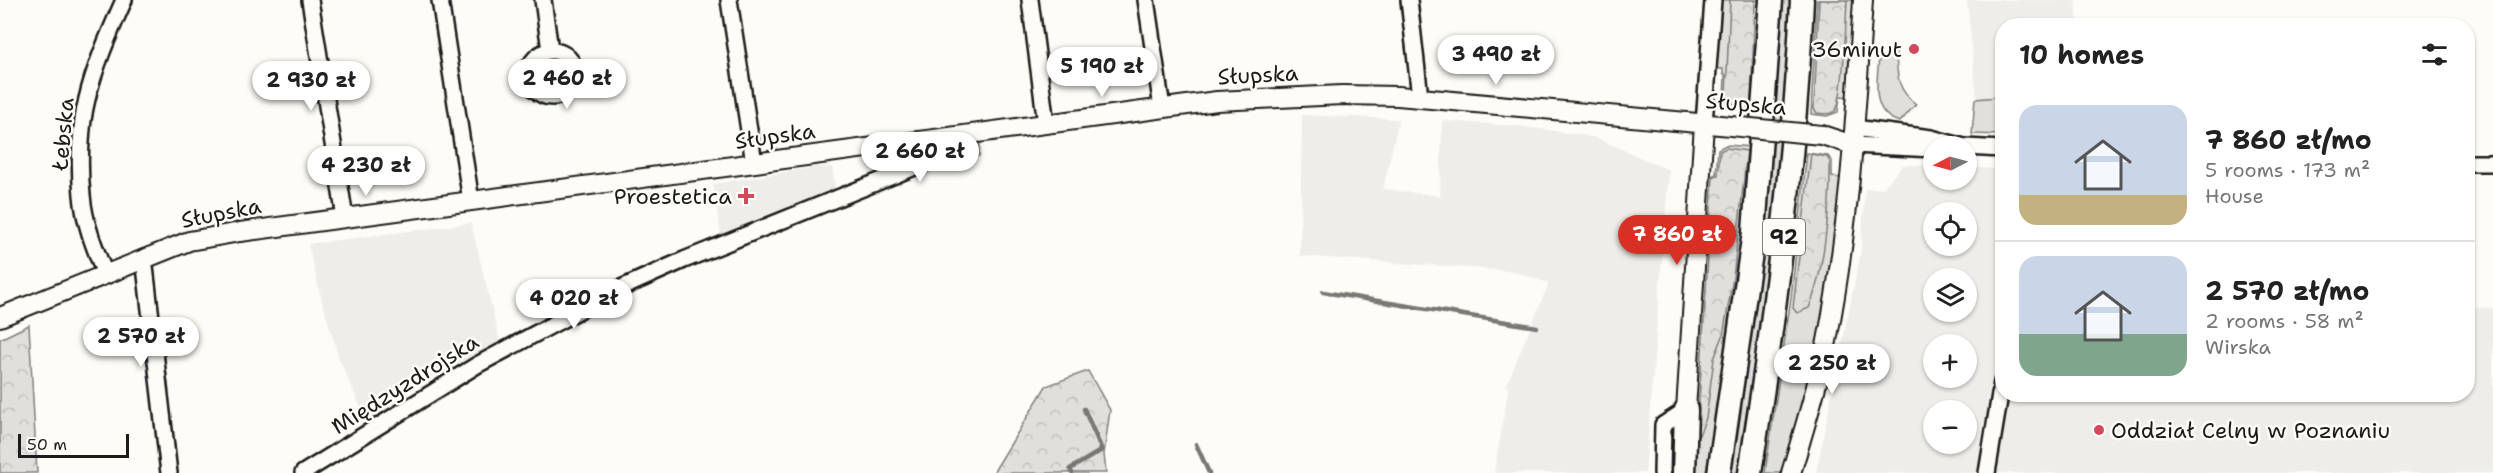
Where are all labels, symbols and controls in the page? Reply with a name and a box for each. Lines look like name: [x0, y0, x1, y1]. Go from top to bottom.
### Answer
pin: 3 490 zł: [1434, 35, 1558, 86]
place label: 36minut: [1812, 35, 1902, 64]
text: 10 homes: [2019, 37, 2144, 72]
icon: filters: [2418, 38, 2451, 71]
text: 3 490 zł: [1451, 41, 1541, 67]
marker: 36minut: [1907, 42, 1921, 56]
pin: 5 190 zł: [1040, 47, 1164, 98]
text: 5 190 zł: [1060, 53, 1144, 79]
street label: Słupska: [1217, 58, 1299, 92]
pin: 2 460 zł: [505, 59, 629, 110]
pin: 2 930 zł: [249, 61, 373, 112]
text: 2 460 zł: [522, 65, 612, 91]
text: 2 930 zł: [266, 67, 356, 93]
street label: Słupska: [1705, 86, 1788, 122]
street label: Łebska: [45, 96, 81, 173]
street label: Słupska: [733, 116, 817, 156]
text: 7 860 zł/mo: [2205, 122, 2372, 157]
icon: home: [2067, 129, 2139, 201]
pin: 2 660 zł: [858, 132, 982, 183]
north arrow: [1923, 136, 1977, 190]
map controls: [1923, 136, 1977, 454]
text: 2 660 zł: [875, 138, 965, 164]
pin: 4 230 zł: [304, 146, 428, 197]
text: 4 230 zł: [321, 152, 411, 178]
text: 5 rooms · 173 m²: [2205, 157, 2370, 183]
place label: Proestetica: [614, 182, 732, 211]
text: House: [2205, 183, 2264, 209]
marker: Proestetica: [737, 187, 755, 205]
street label: Słupska: [179, 191, 264, 235]
button: locate: [1923, 202, 1977, 256]
pin: 7 860 zł: [1615, 215, 1739, 266]
road number: 92: [1763, 219, 1805, 255]
text: 7 860 zł: [1632, 221, 1722, 247]
button: layers: [1923, 268, 1977, 322]
text: 2 570 zł/mo: [2205, 273, 2369, 308]
pin: 4 020 zł: [512, 279, 636, 330]
icon: home: [2067, 280, 2139, 352]
text: 4 020 zł: [530, 285, 618, 311]
text: 2 rooms · 58 m²: [2205, 308, 2364, 334]
pin: 2 570 zł: [79, 317, 203, 368]
text: 2 570 zł: [97, 323, 185, 349]
street label: Międzyzdrojska: [326, 327, 484, 441]
button: +: [1923, 334, 1977, 388]
text: Wirska: [2205, 334, 2271, 360]
pin: 2 250 zł: [1770, 344, 1894, 395]
text: 2 250 zł: [1788, 350, 1876, 376]
button: −: [1923, 400, 1977, 454]
place label: Oddział Celny w Poznaniu: [2111, 416, 2390, 445]
marker: Oddział Celny w Poznaniu: [2092, 423, 2106, 437]
scale bar: [18, 431, 129, 458]
text: 50 m: [27, 434, 67, 455]

